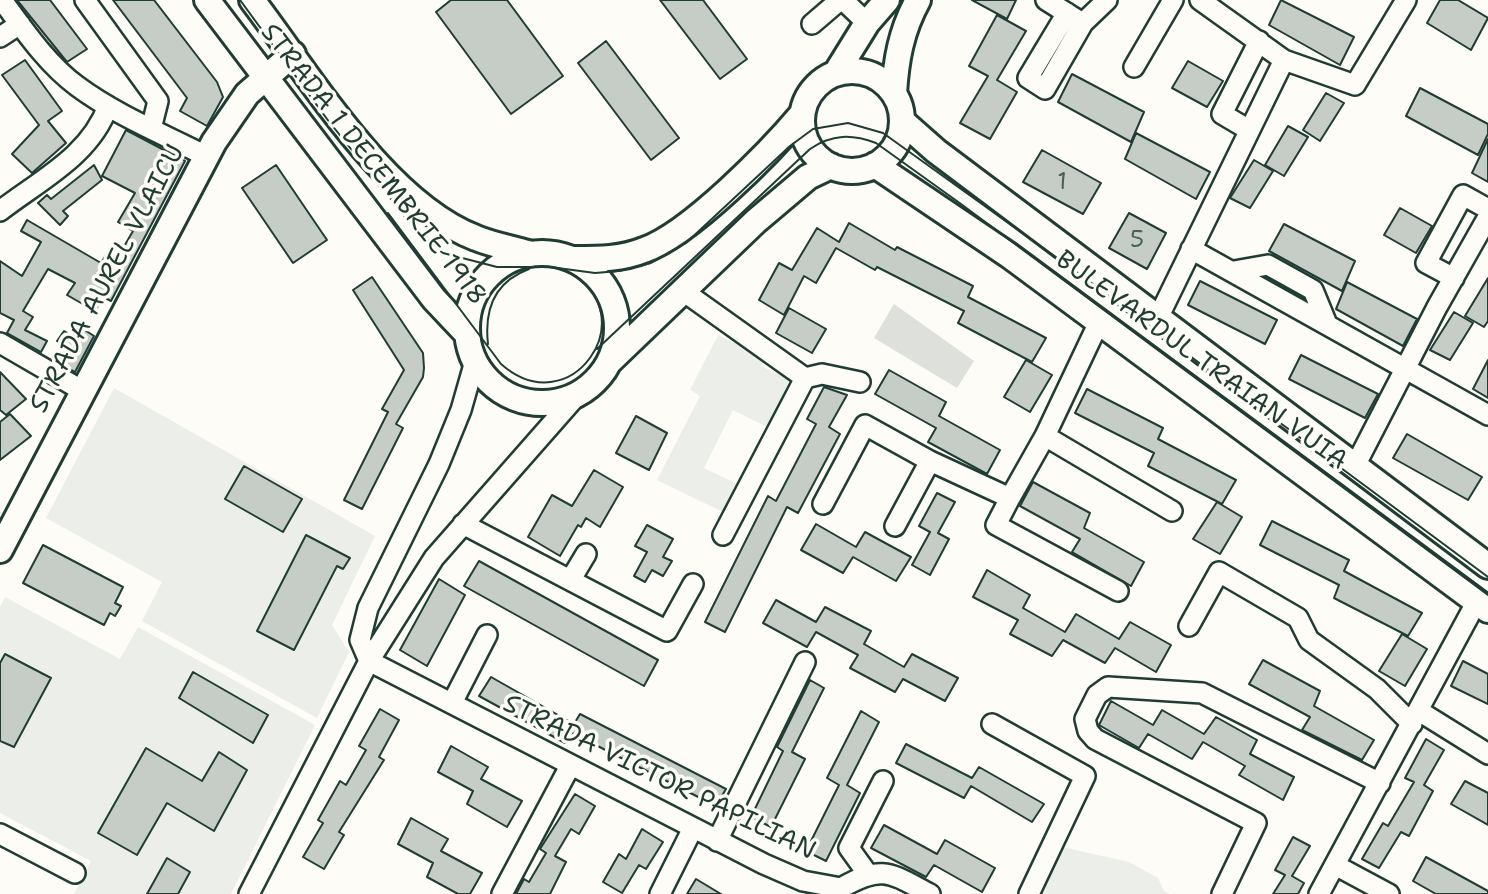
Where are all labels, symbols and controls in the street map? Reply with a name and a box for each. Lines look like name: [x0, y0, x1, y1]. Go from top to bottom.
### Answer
street label: STRADA 1 DECEMBRIE 1918: [253, 18, 493, 312]
street label: STRADA AUREL VLAICU: [24, 140, 192, 418]
house number: 1: [1057, 169, 1067, 197]
house number: 5: [1130, 227, 1144, 255]
street label: BULEVARDUL TRAIAN VUIA: [1049, 245, 1353, 477]
street label: STRADA VICTOR PAPILIAN: [498, 689, 820, 867]

